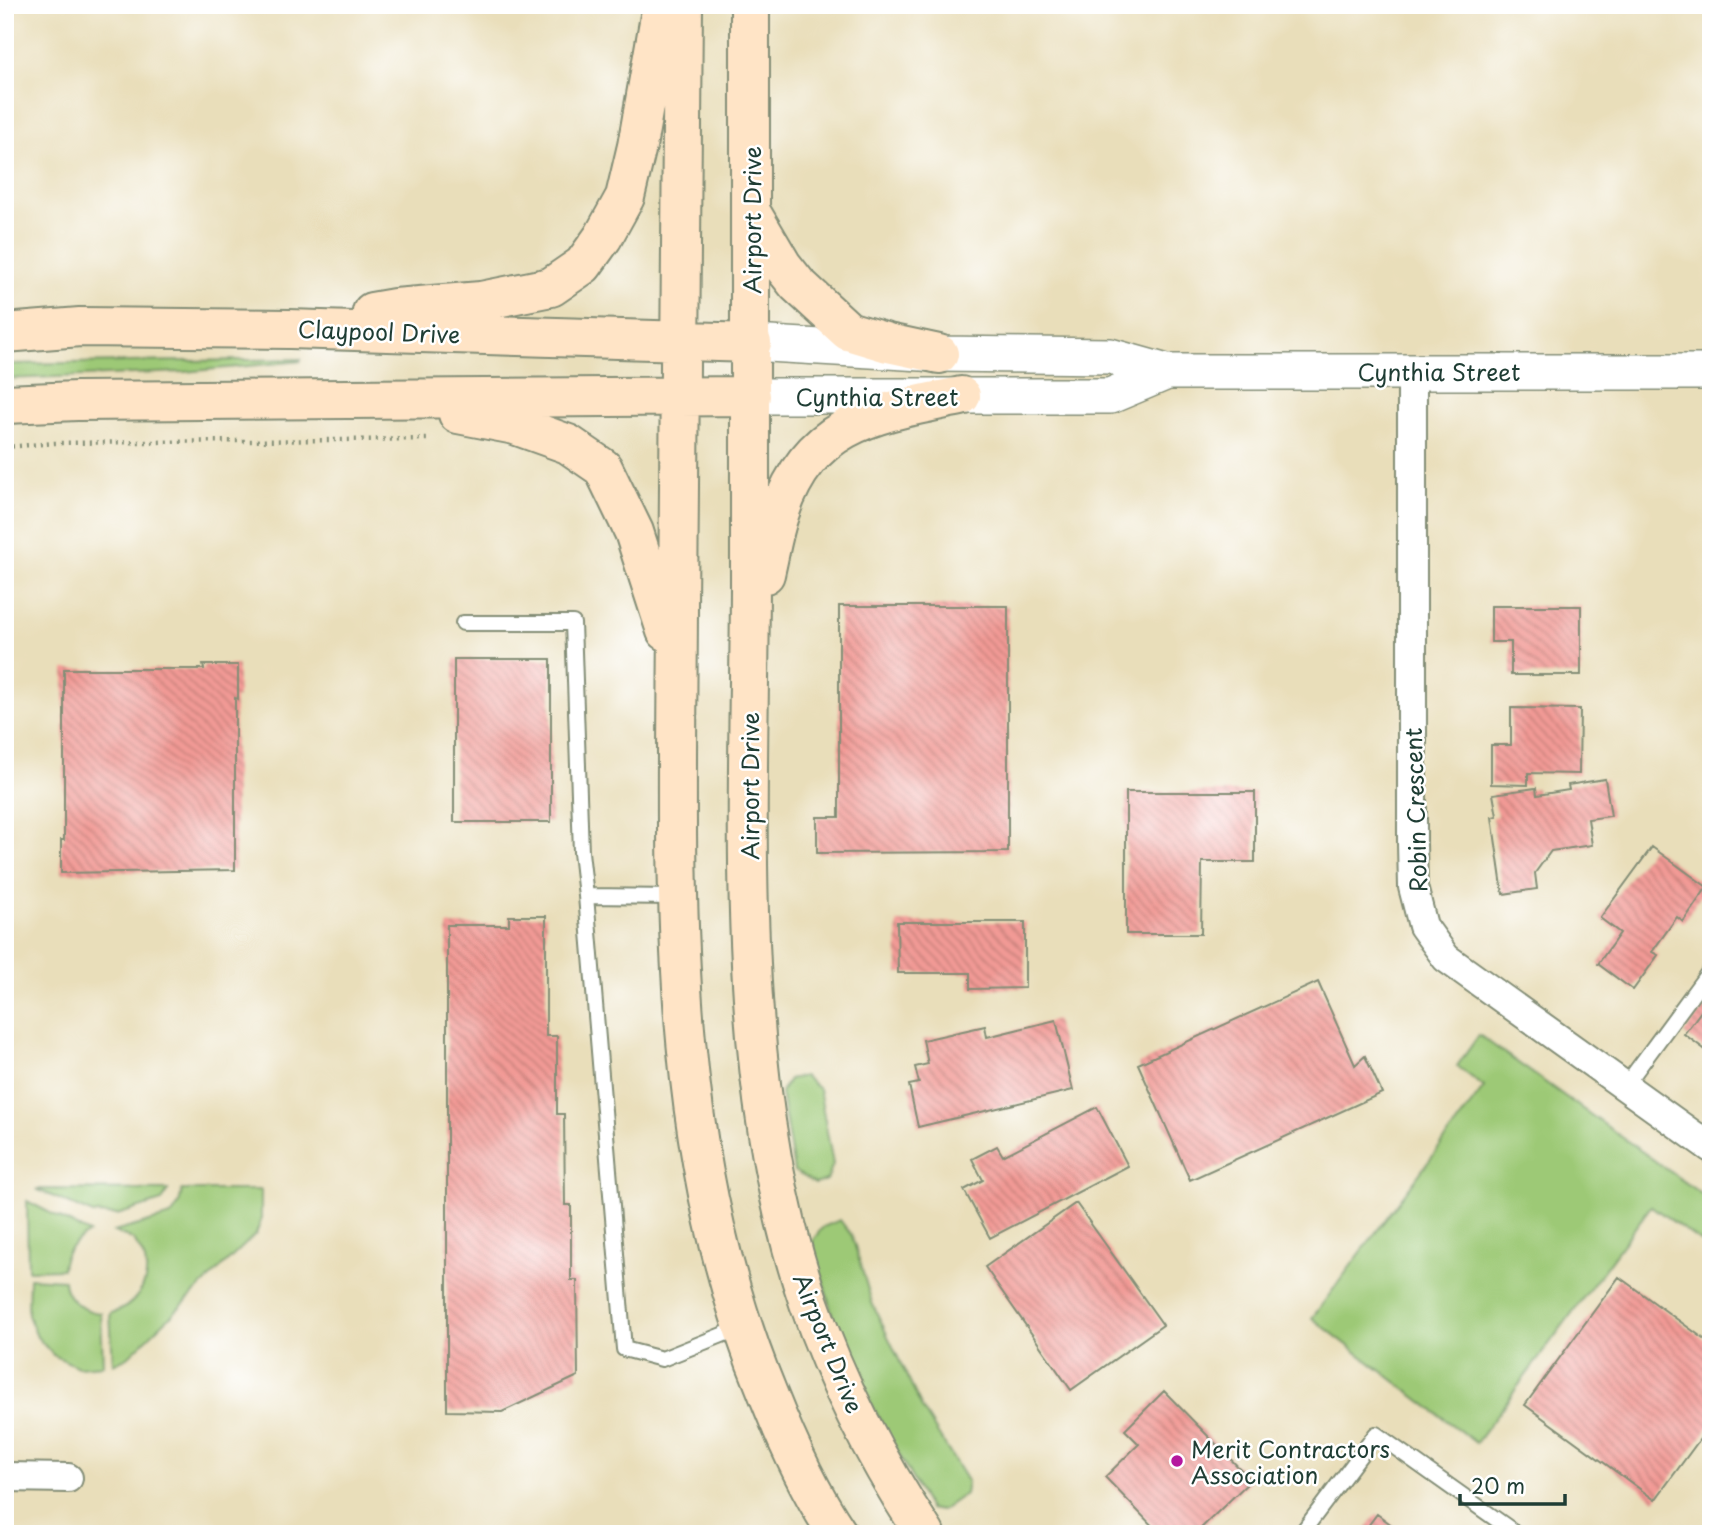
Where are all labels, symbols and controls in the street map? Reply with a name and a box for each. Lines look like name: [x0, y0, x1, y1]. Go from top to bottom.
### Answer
street label: Airport Drive: [734, 146, 769, 294]
street label: Claypool Drive: [297, 311, 461, 351]
street label: Cynthia Street: [1358, 354, 1520, 389]
street label: Cynthia Street: [796, 379, 958, 414]
street label: Airport Drive: [732, 712, 767, 860]
street label: Robin Crescent: [1395, 727, 1435, 893]
street label: Airport Drive: [785, 1268, 873, 1418]
place label: Merit Contractors Association: [1191, 1431, 1390, 1492]
marker: Merit Contractors Association: [1169, 1453, 1185, 1469]
scale bar: [1460, 1462, 1566, 1506]
text: 20 m: [1471, 1469, 1525, 1501]

